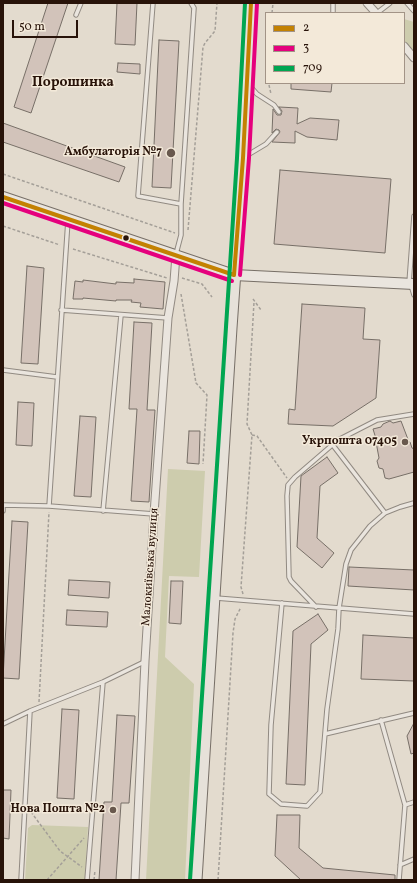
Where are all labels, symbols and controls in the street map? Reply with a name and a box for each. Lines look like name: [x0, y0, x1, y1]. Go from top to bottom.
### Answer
scale bar: [14, 12, 80, 38]
legend: [265, 12, 405, 84]
text: 50 m: [19, 19, 45, 35]
text: 2: [303, 20, 309, 36]
text: 3: [303, 40, 309, 56]
text: 709: [303, 60, 322, 76]
district label: Порошинка: [32, 75, 114, 91]
place label: Амбулаторія №7: [64, 146, 162, 160]
marker: Амбулаторія №7: [165, 147, 177, 159]
unlabelled marker: [121, 233, 131, 243]
place label: Укрпошта 07405: [302, 435, 397, 449]
marker: Укрпошта 07405: [400, 437, 410, 447]
street label: Малокиївська вулиця: [140, 507, 162, 627]
place label: Нова Пошта №2: [11, 803, 105, 817]
marker: Нова Пошта №2: [108, 805, 118, 815]

